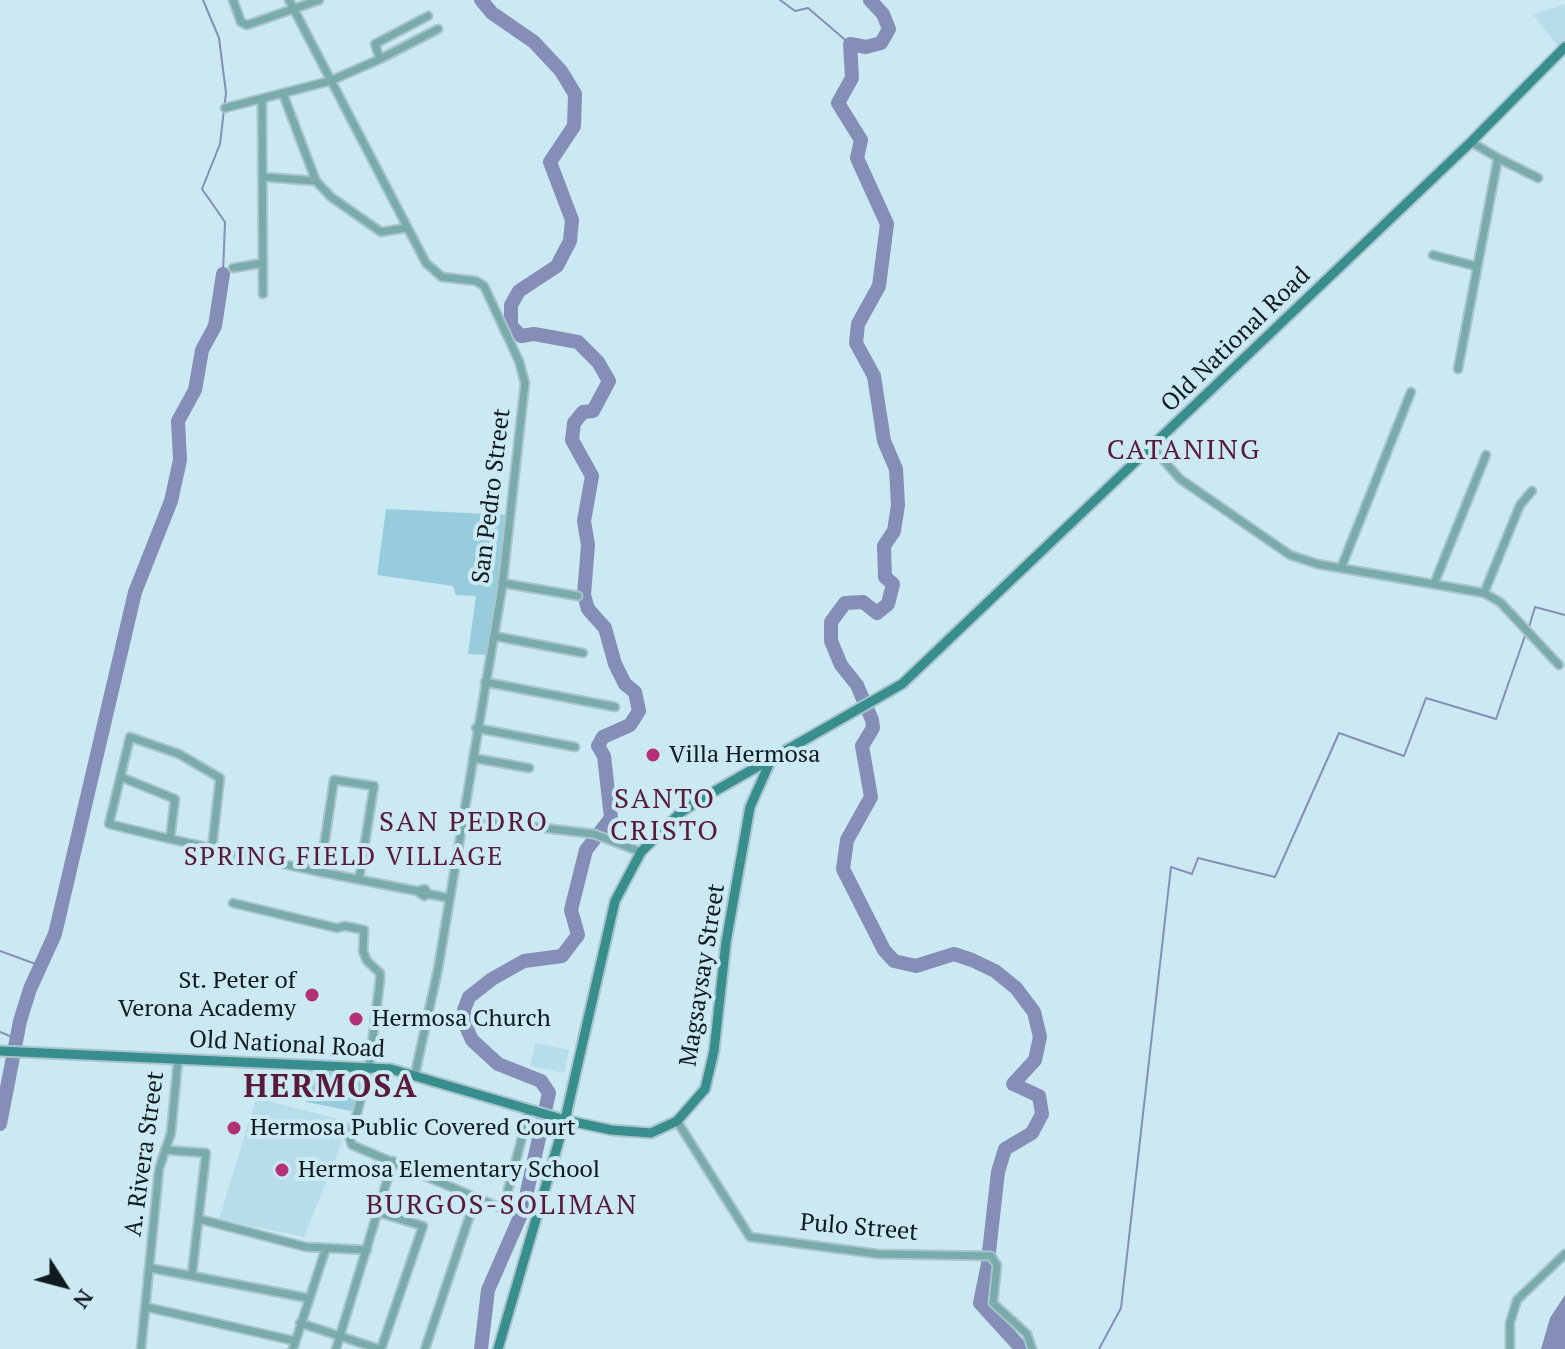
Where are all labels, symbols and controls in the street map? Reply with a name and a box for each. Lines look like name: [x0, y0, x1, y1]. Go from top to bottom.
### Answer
street label: Old National Road: [1155, 261, 1317, 419]
street label: San Pedro Street: [467, 407, 517, 585]
district label: CATANING: [1107, 434, 1261, 468]
place label: Villa Hermosa: [669, 741, 820, 769]
marker: Villa Hermosa: [644, 746, 662, 764]
district label: SANTO CRISTO: [610, 783, 720, 849]
district label: SAN PEDRO: [379, 806, 549, 840]
district label: SPRING FIELD VILLAGE: [184, 842, 504, 874]
street label: Magsaysay Street: [674, 882, 732, 1068]
place label: St. Peter of Verona Academy: [118, 967, 296, 1023]
marker: St. Peter of Verona Academy: [303, 986, 321, 1004]
place label: Hermosa Church: [372, 1005, 551, 1033]
marker: Hermosa Church: [347, 1010, 365, 1028]
street label: Old National Road: [188, 1025, 386, 1065]
district label: HERMOSA: [243, 1069, 419, 1107]
street label: A. Rivera Street: [119, 1070, 171, 1238]
place label: Hermosa Public Covered Court: [250, 1114, 576, 1142]
marker: Hermosa Public Covered Court: [225, 1119, 243, 1137]
place label: Hermosa Elementary School: [298, 1156, 600, 1184]
marker: Hermosa Elementary School: [273, 1161, 291, 1179]
district label: BURGOS-SOLIMAN: [366, 1189, 638, 1223]
street label: Pulo Street: [799, 1208, 919, 1248]
north arrow: [24, 1245, 104, 1325]
text: N: [67, 1284, 100, 1315]

